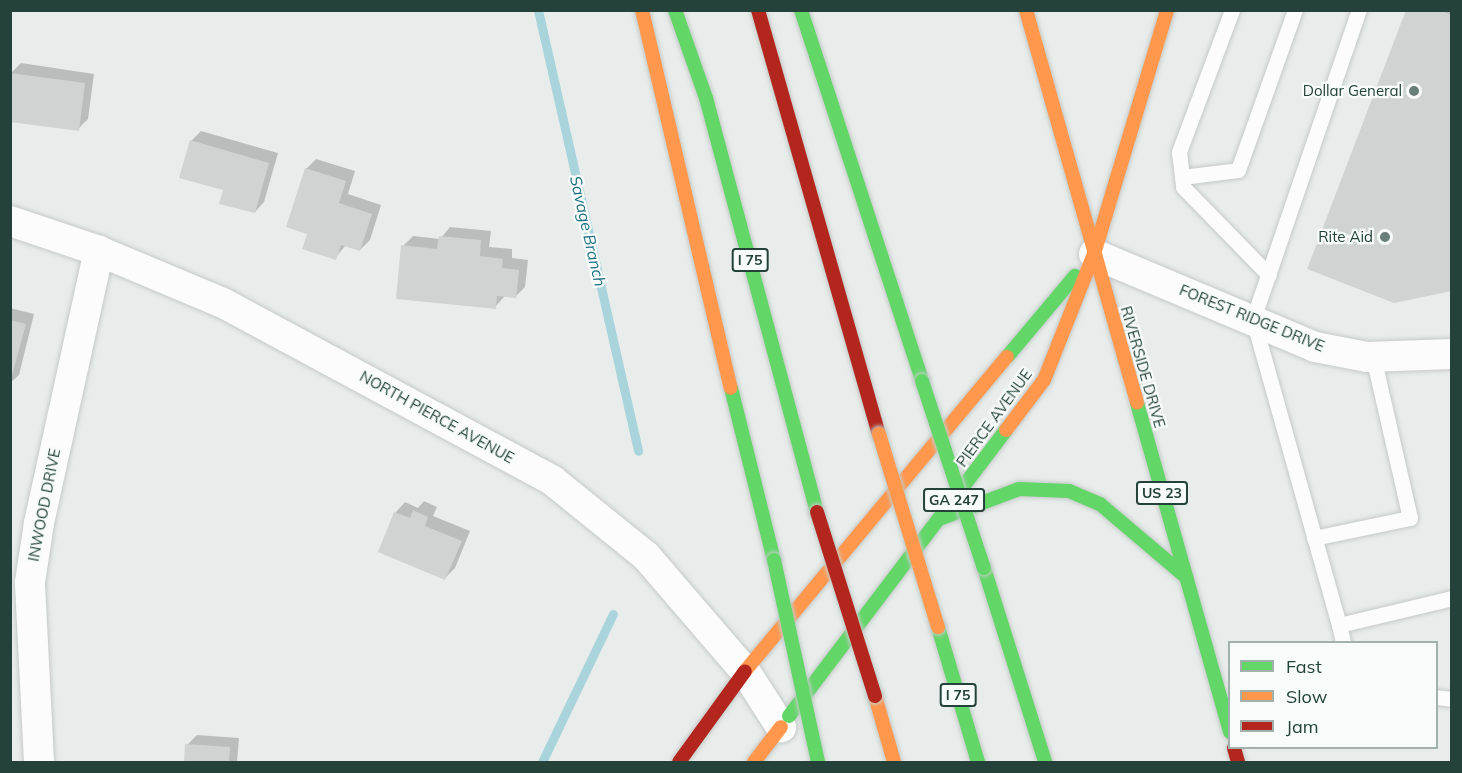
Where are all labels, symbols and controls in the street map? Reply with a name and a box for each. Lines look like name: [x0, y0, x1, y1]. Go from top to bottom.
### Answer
place label: Dollar General: [1303, 82, 1402, 100]
marker: Dollar General: [1407, 84, 1421, 98]
water label: Savage Branch: [566, 174, 610, 288]
place label: Rite Aid: [1318, 228, 1373, 246]
marker: Rite Aid: [1378, 230, 1392, 244]
road number: I 75: [730, 249, 770, 271]
street label: FOREST RIDGE DRIVE: [1177, 281, 1327, 355]
street label: RIVERSIDE DRIVE: [1117, 304, 1169, 430]
street label: PIERCE AVENUE: [953, 366, 1035, 470]
street label: NORTH PIERCE AVENUE: [357, 367, 517, 467]
street label: INWOOD DRIVE: [24, 447, 64, 563]
road number: US 23: [1135, 482, 1189, 504]
road number: GA 247: [922, 489, 986, 511]
legend: [1228, 641, 1438, 749]
text: Fast: [1286, 655, 1322, 678]
road number: I 75: [938, 684, 978, 706]
text: Slow: [1286, 685, 1327, 708]
text: Jam: [1286, 715, 1319, 738]

